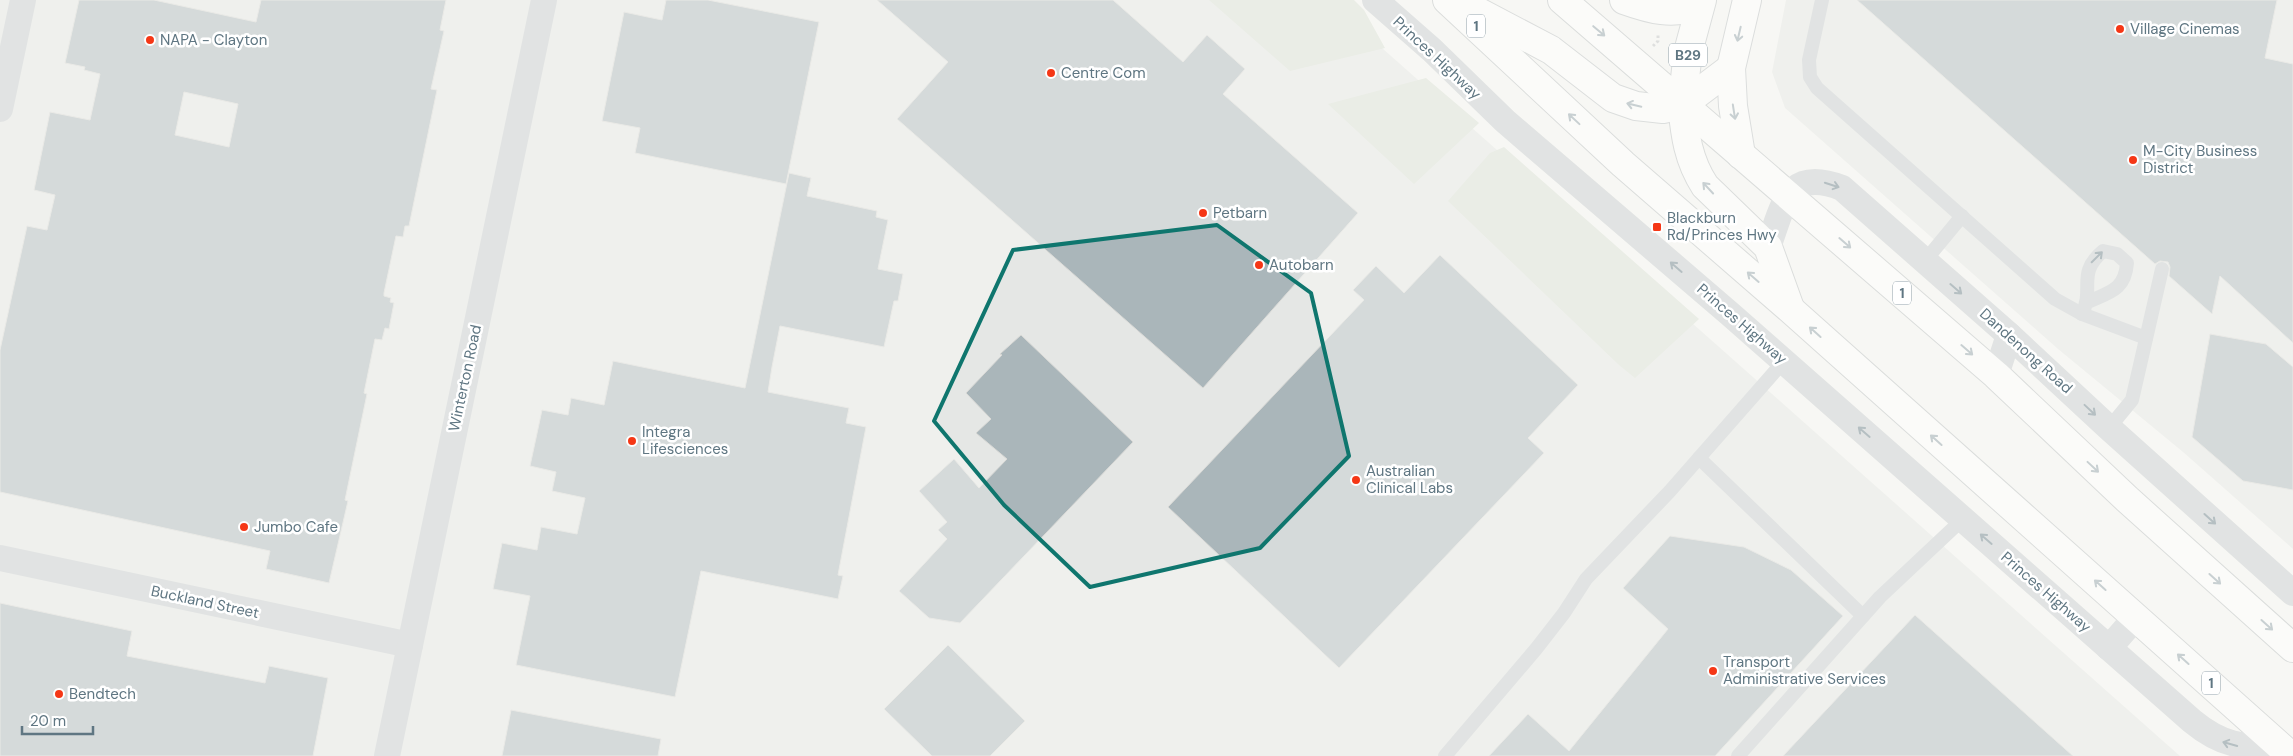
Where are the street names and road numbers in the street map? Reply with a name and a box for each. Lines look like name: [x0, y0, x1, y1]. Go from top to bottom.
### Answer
street label: Princes Highway: [1389, 12, 1486, 104]
road number: 1: [1467, 15, 1485, 38]
road number: B29: [1669, 44, 1707, 66]
street label: Princes Highway: [1693, 279, 1792, 369]
road number: 1: [1893, 282, 1911, 304]
street label: Dandenong Road: [1975, 304, 2077, 398]
street label: Winterton Road: [444, 323, 486, 433]
street label: Princes Highway: [1997, 547, 2096, 637]
street label: Buckland Street: [149, 581, 261, 623]
road number: 1: [2202, 671, 2220, 694]

